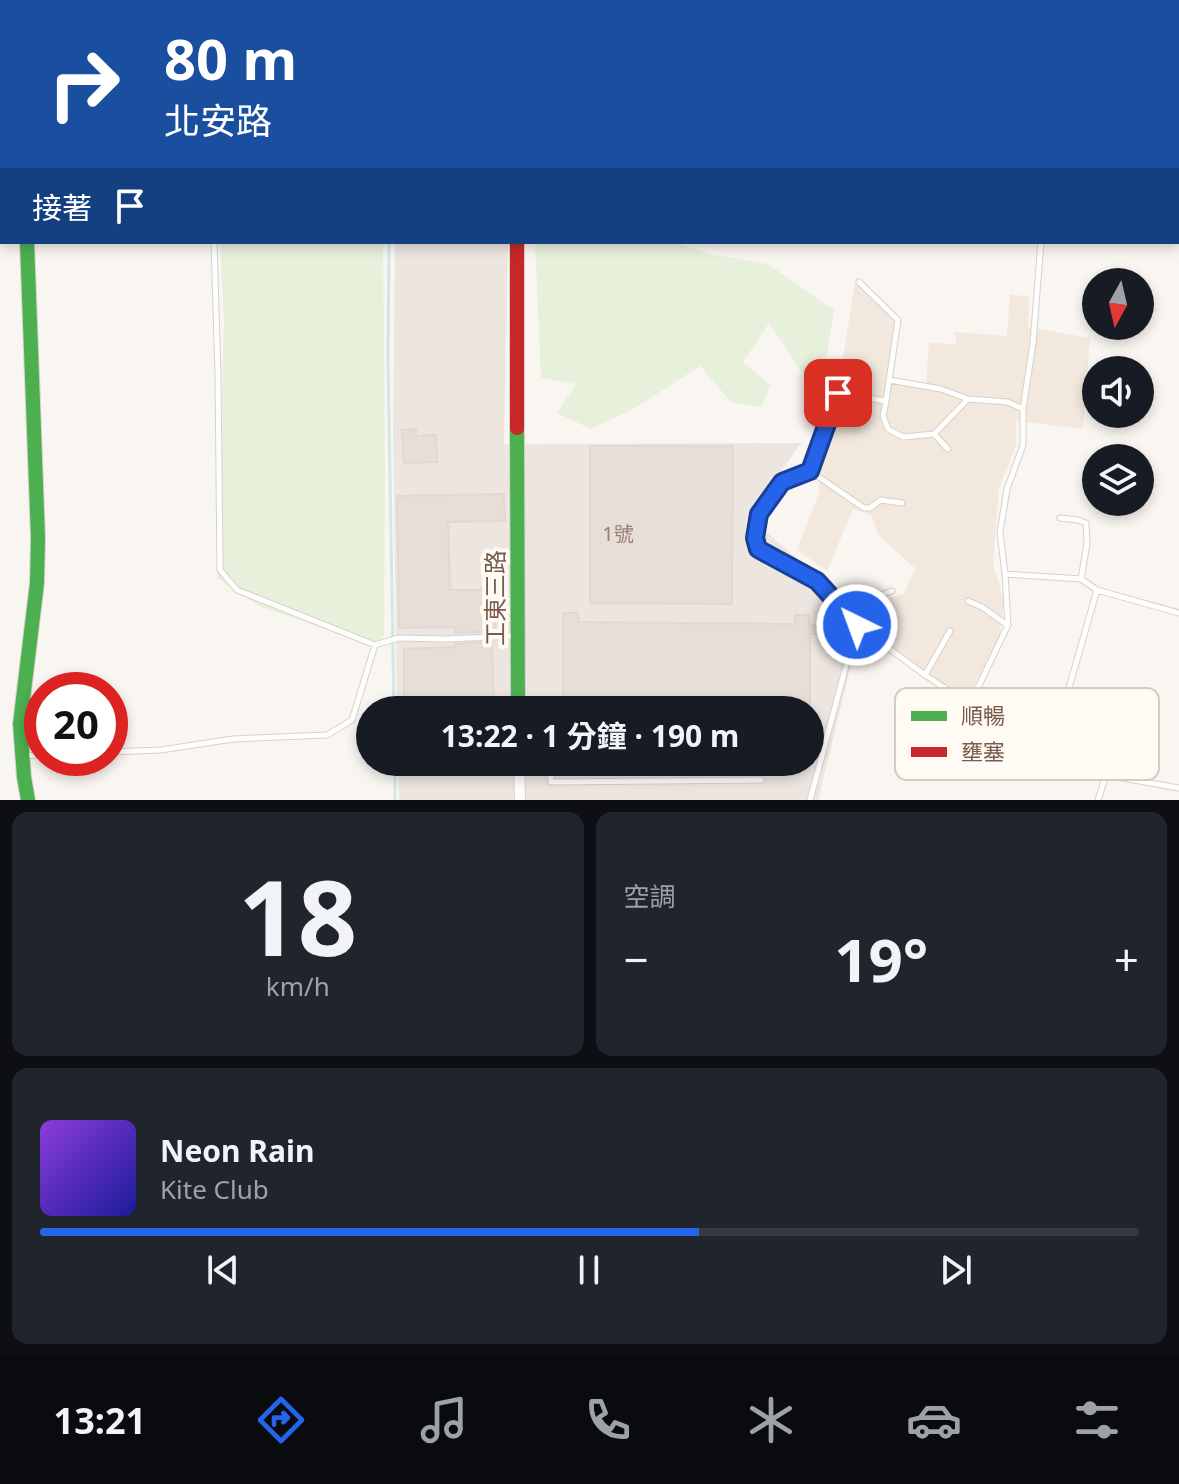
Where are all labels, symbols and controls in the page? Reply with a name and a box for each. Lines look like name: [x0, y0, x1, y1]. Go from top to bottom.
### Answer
text: 80 m: [164, 20, 297, 96]
icon: right: [32, 32, 136, 136]
text: 北安路: [164, 96, 272, 145]
icon: arrive: [108, 184, 152, 228]
text: 接著: [32, 187, 92, 228]
north arrow: [1082, 268, 1154, 340]
map controls: [1082, 268, 1154, 516]
button: sound: [1082, 356, 1154, 428]
pin: [804, 359, 872, 427]
icon: arrive: [816, 371, 860, 415]
button: layers: [1082, 444, 1154, 516]
house number: 1號: [602, 520, 634, 547]
street label: 工東三路: [478, 550, 511, 646]
position arrow: [815, 583, 899, 667]
speed limit sign: 20: [24, 672, 128, 776]
legend: [895, 688, 1159, 780]
text: 順暢: [961, 700, 1005, 730]
text: 13:22 · 1 分鐘 · 190 m: [441, 715, 739, 756]
text: 壅塞: [961, 736, 1005, 766]
text: 18: [238, 845, 357, 986]
text: 空調: [624, 878, 676, 914]
text: 19°: [834, 918, 928, 1000]
text: −: [624, 929, 649, 989]
text: +: [1114, 929, 1139, 989]
text: km/h: [266, 968, 330, 1004]
text: Neon Rain: [160, 1130, 314, 1171]
text: Kite Club: [160, 1171, 269, 1207]
icon: previous: [201, 1248, 245, 1292]
icon: pause: [567, 1248, 611, 1292]
icon: next: [934, 1248, 978, 1292]
icon: directions: [253, 1392, 309, 1448]
icon: music: [416, 1392, 472, 1448]
icon: phone: [580, 1392, 636, 1448]
icon: climate: [743, 1392, 799, 1448]
icon: car: [906, 1392, 962, 1448]
icon: filters: [1069, 1392, 1125, 1448]
text: 13:21: [54, 1396, 146, 1445]

